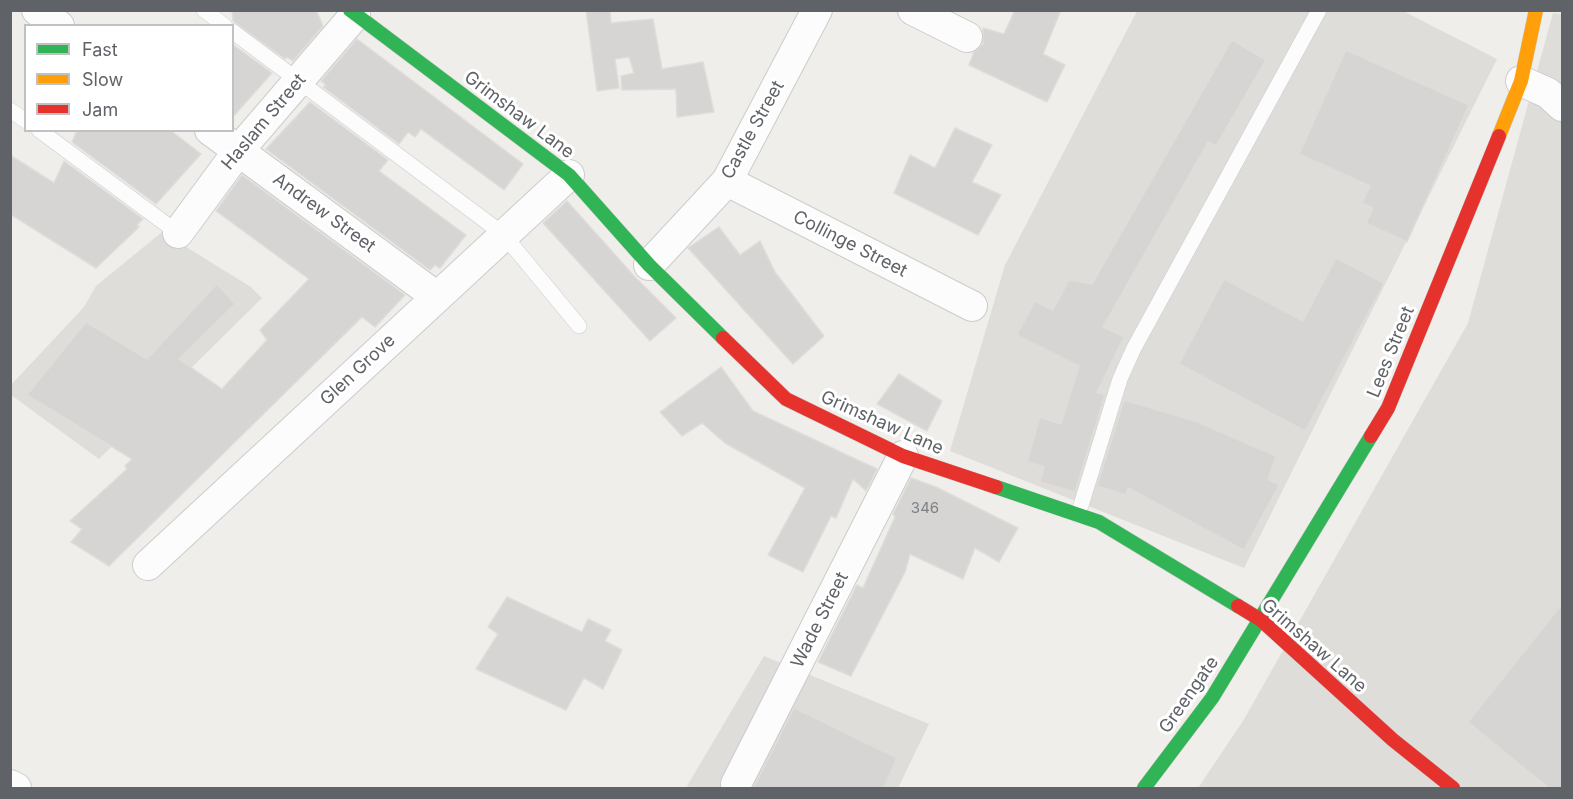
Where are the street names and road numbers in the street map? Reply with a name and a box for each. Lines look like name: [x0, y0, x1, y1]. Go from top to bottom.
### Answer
street label: Grimshaw Lane: [460, 67, 578, 163]
street label: Haslam Street: [217, 69, 311, 175]
street label: Castle Street: [717, 77, 789, 183]
street label: Andrew Street: [269, 169, 379, 257]
street label: Collinge Street: [789, 206, 911, 282]
street label: Lees Street: [1363, 303, 1419, 401]
street label: Glen Grove: [316, 330, 400, 410]
street label: Grimshaw Lane: [817, 386, 947, 460]
street label: Wade Street: [787, 569, 853, 671]
street label: Grimshaw Lane: [1257, 595, 1371, 697]
street label: Greengate: [1155, 652, 1223, 738]

